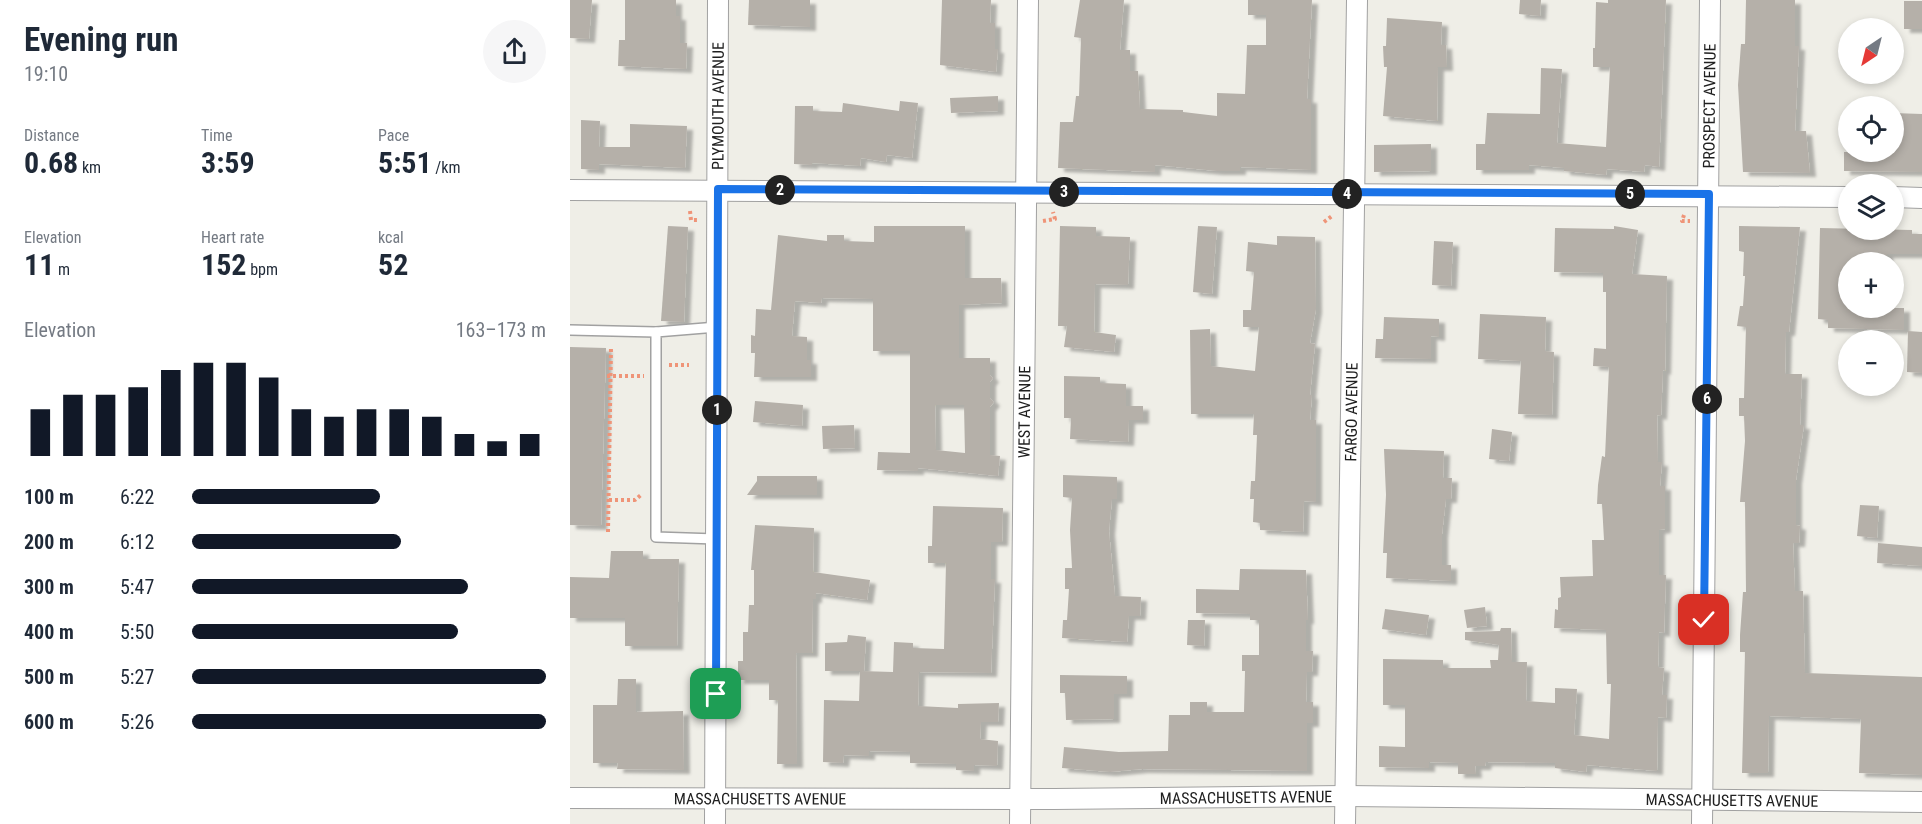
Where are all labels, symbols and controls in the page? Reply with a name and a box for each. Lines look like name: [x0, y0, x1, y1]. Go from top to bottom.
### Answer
north arrow: [1838, 18, 1904, 84]
map controls: [1838, 18, 1904, 396]
text: Evening run: [24, 20, 179, 59]
button: share: [483, 20, 546, 83]
street label: PLYMOUTH AVENUE: [708, 42, 727, 170]
street label: PROSPECT AVENUE: [1699, 43, 1719, 169]
text: 19:10: [24, 62, 68, 86]
button: locate: [1838, 96, 1904, 162]
text: Distance: [24, 126, 79, 145]
text: Time: [201, 126, 233, 145]
text: Pace: [378, 126, 409, 145]
text: 0.68: [24, 145, 78, 180]
text: 3:59: [201, 145, 255, 180]
text: 5:51: [378, 145, 432, 180]
text: km: [78, 158, 101, 177]
text: /km: [432, 158, 461, 177]
button: layers: [1838, 174, 1904, 240]
pin: 2: [765, 175, 795, 205]
pin: 3: [1049, 177, 1079, 207]
pin: 4: [1332, 179, 1362, 209]
pin: 5: [1615, 179, 1645, 209]
text: 2: [776, 180, 784, 199]
text: 3: [1060, 182, 1068, 201]
text: 4: [1343, 184, 1351, 203]
text: 5: [1626, 184, 1634, 203]
text: Elevation: [24, 228, 82, 247]
text: Heart rate: [201, 228, 264, 247]
text: kcal: [378, 228, 404, 247]
text: 11: [24, 247, 54, 282]
text: 152: [201, 247, 246, 282]
text: 52: [378, 247, 408, 282]
button: +: [1838, 252, 1904, 318]
text: m: [54, 260, 70, 279]
text: bpm: [246, 260, 278, 279]
text: Elevation: [24, 318, 96, 342]
text: 163–173 m: [456, 318, 546, 342]
button: −: [1838, 330, 1904, 396]
street label: FARGO AVENUE: [1341, 362, 1361, 462]
street label: WEST AVENUE: [1014, 366, 1034, 458]
pin: 6: [1692, 384, 1722, 414]
text: 6: [1703, 389, 1711, 408]
pin: 1: [702, 395, 732, 425]
text: 1: [713, 400, 721, 419]
text: 100 m: [24, 485, 74, 509]
text: 6:22: [120, 485, 154, 509]
text: 200 m: [24, 530, 74, 554]
text: 6:12: [120, 530, 154, 554]
text: 300 m: [24, 575, 74, 599]
text: 5:47: [120, 575, 154, 599]
pin: [1678, 594, 1729, 645]
icon: check: [1687, 603, 1720, 636]
text: 400 m: [24, 620, 74, 644]
text: 5:50: [120, 620, 154, 644]
text: 500 m: [24, 665, 74, 689]
text: 5:27: [120, 665, 154, 689]
pin: [690, 668, 741, 719]
icon: arrive: [699, 677, 732, 710]
text: 600 m: [24, 710, 74, 734]
text: 5:26: [120, 710, 154, 734]
street label: MASSACHUSETTS AVENUE: [1160, 787, 1332, 807]
street label: MASSACHUSETTS AVENUE: [674, 789, 846, 808]
street label: MASSACHUSETTS AVENUE: [1646, 790, 1818, 810]

